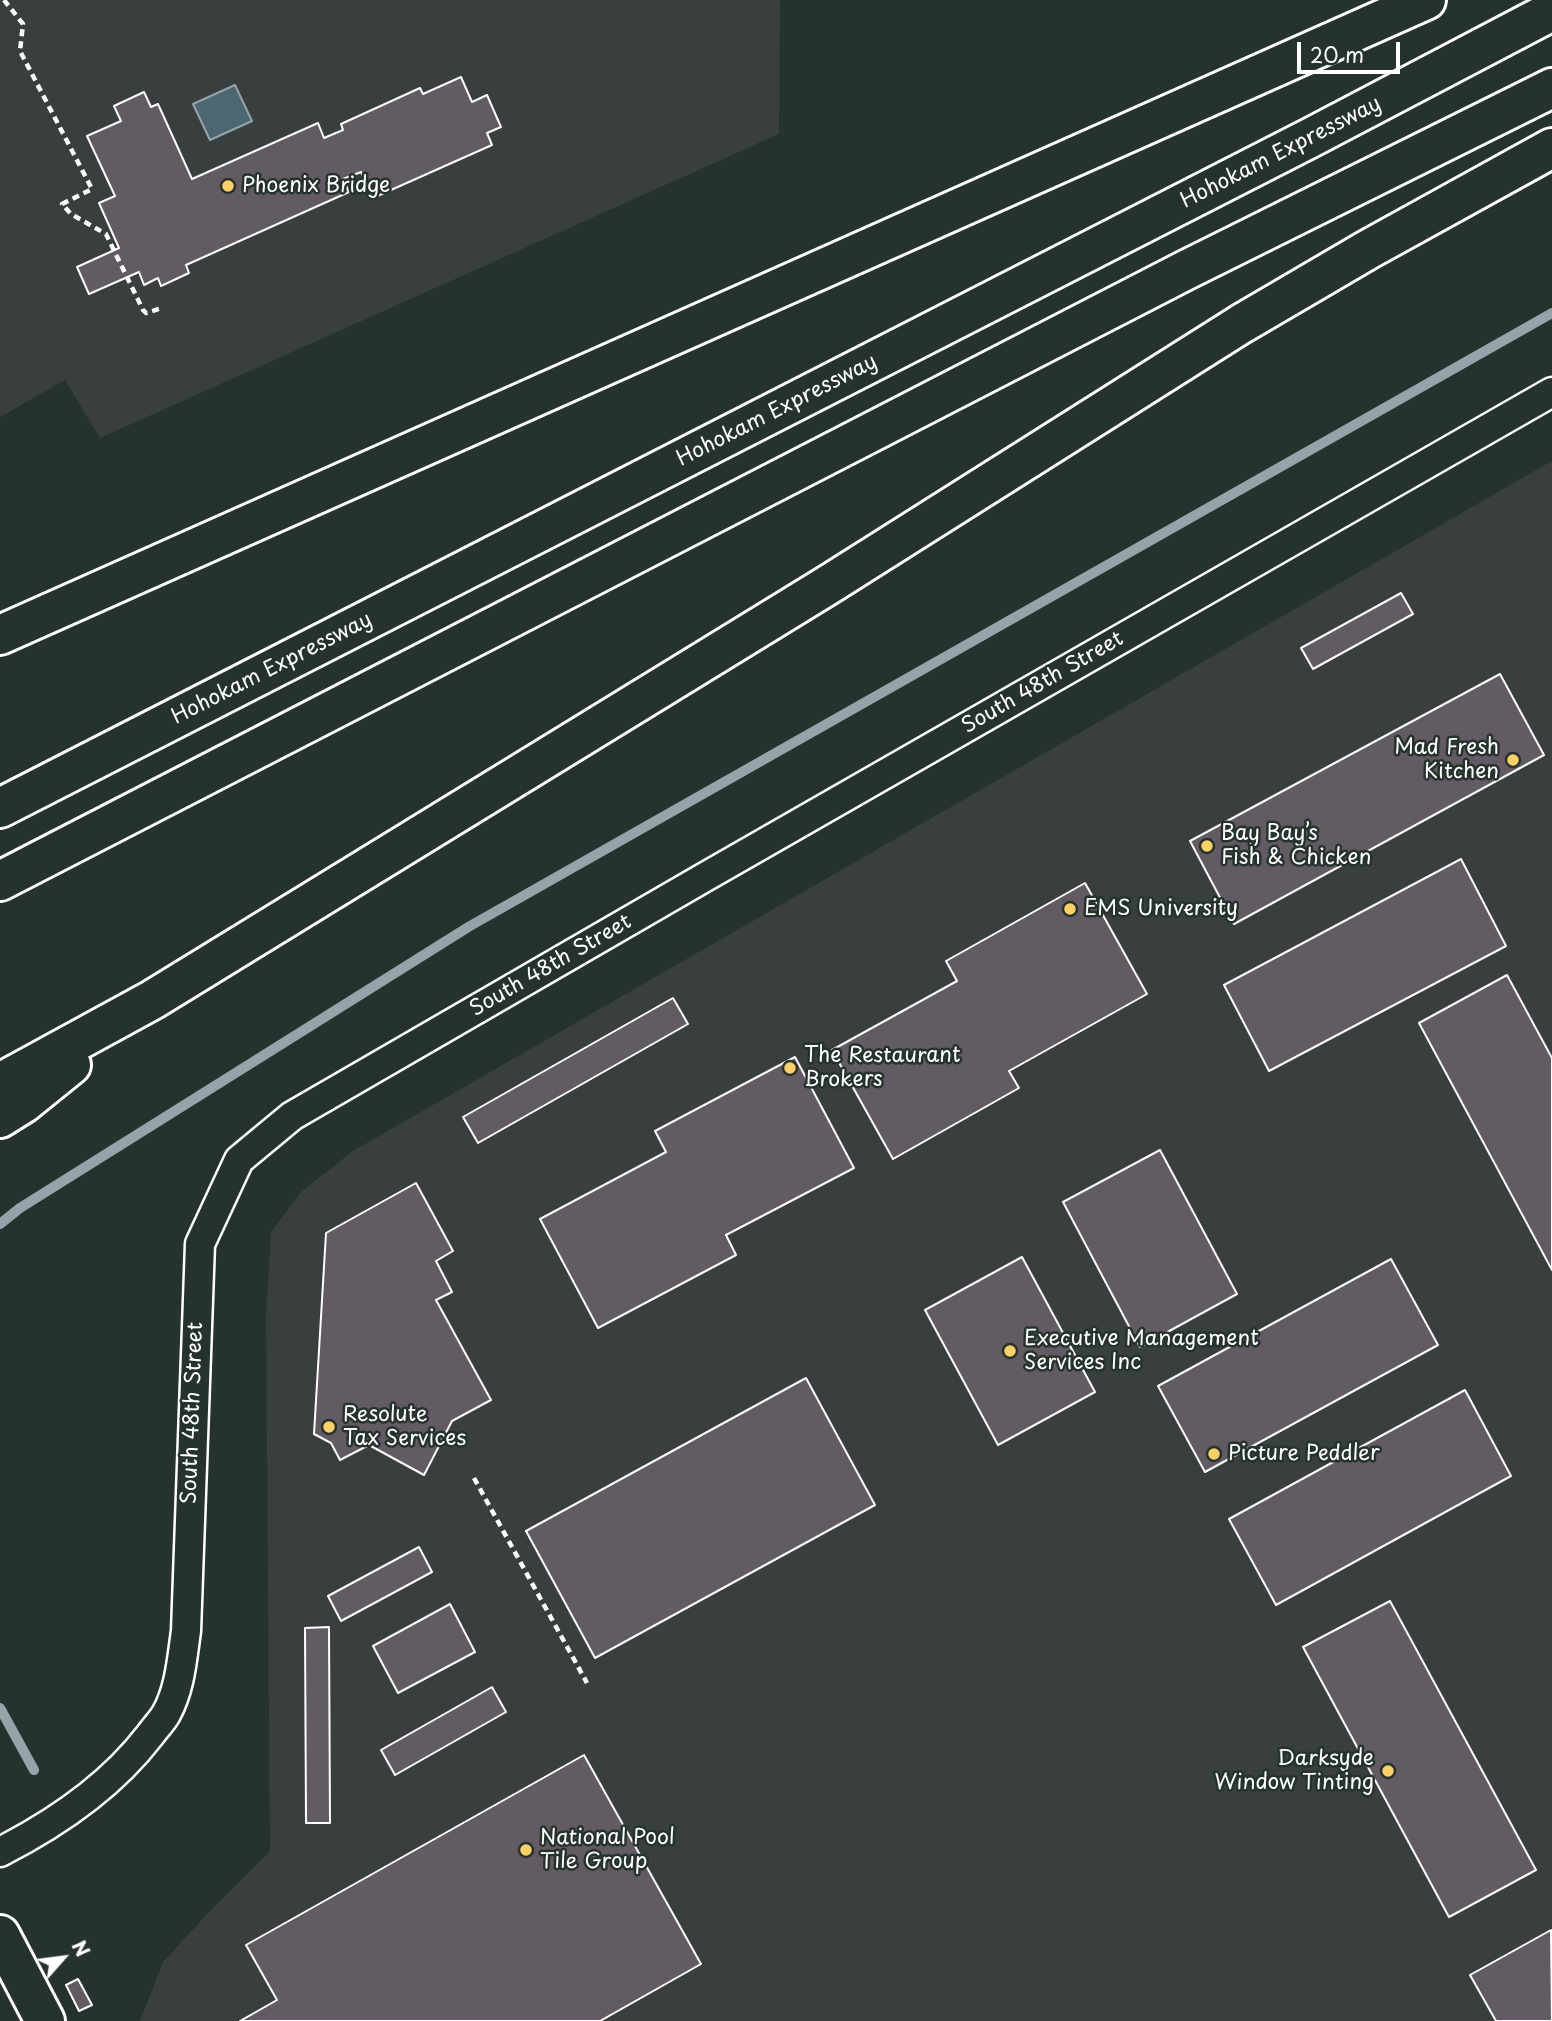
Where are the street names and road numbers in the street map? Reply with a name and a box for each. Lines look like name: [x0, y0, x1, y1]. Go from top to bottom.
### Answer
street label: Hohokam Expressway: [1177, 92, 1385, 214]
street label: Hohokam Expressway: [673, 350, 881, 472]
street label: Hohokam Expressway: [168, 608, 376, 730]
street label: South 48th Street: [958, 627, 1128, 739]
street label: South 48th Street: [466, 910, 636, 1022]
street label: South 48th Street: [177, 1321, 209, 1505]

